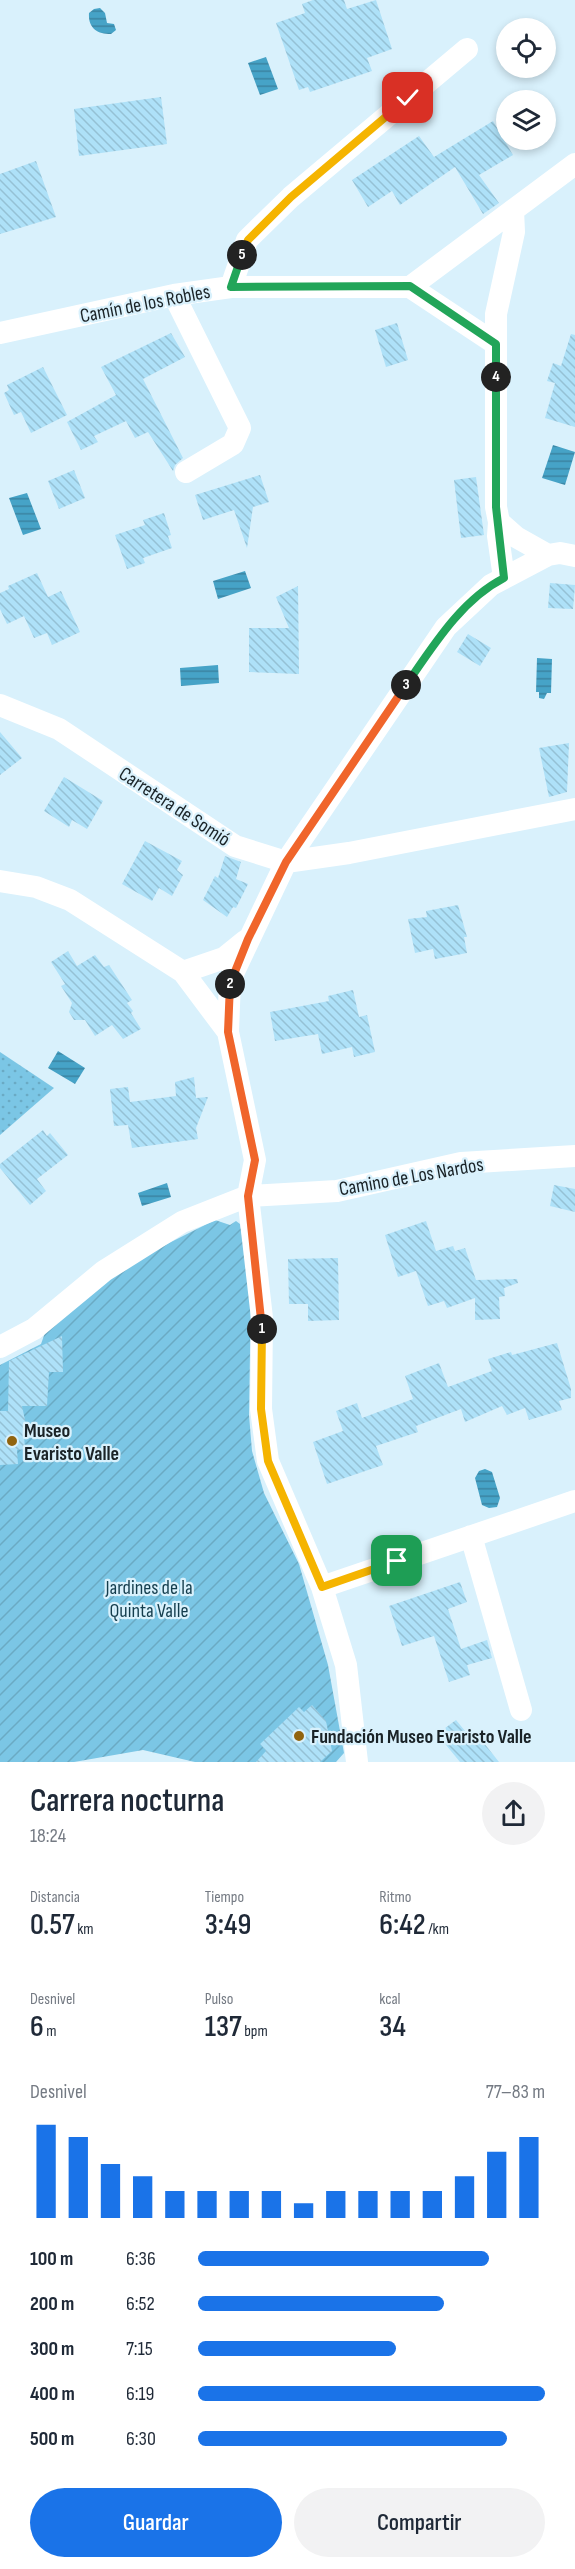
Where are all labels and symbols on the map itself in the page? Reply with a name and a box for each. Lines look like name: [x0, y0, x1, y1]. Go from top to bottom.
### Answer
pin: [382, 72, 433, 123]
pin: 5: [227, 240, 257, 270]
street label: Camín de los Robles: [78, 280, 212, 328]
pin: 4: [481, 362, 511, 392]
pin: 3: [391, 670, 421, 700]
street label: Carretera de Somió: [114, 762, 235, 852]
pin: 2: [215, 969, 245, 999]
street label: Camino de Los Nardos: [337, 1152, 485, 1201]
pin: 1: [247, 1314, 277, 1344]
place label: Museo Evaristo Valle: [24, 1419, 119, 1466]
marker: Museo Evaristo Valle: [5, 1434, 19, 1448]
pin: [371, 1535, 422, 1586]
park label: Jardines de la Quinta Valle: [104, 1576, 193, 1623]
place label: Fundación Museo Evaristo Valle: [311, 1725, 531, 1749]
marker: Fundación Museo Evaristo Valle: [292, 1729, 306, 1743]

